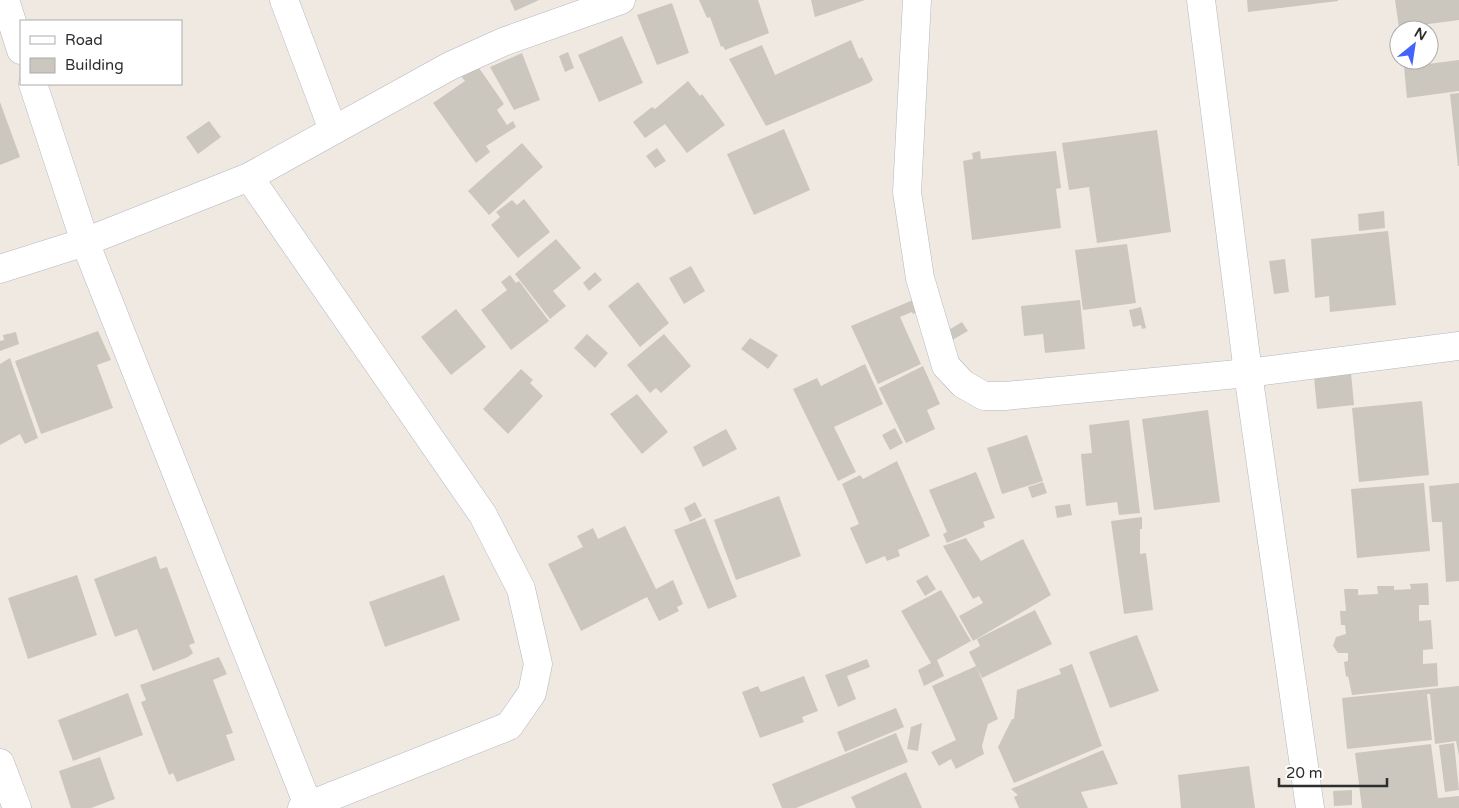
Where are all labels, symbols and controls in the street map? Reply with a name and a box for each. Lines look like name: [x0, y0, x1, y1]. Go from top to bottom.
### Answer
legend: [20, 20, 182, 85]
north arrow: [1389, 20, 1439, 70]
text: N: [1411, 24, 1429, 44]
text: Road: [65, 31, 103, 49]
text: Building: [65, 56, 124, 74]
scale bar: [1279, 756, 1386, 788]
text: 20 m: [1286, 764, 1323, 782]

